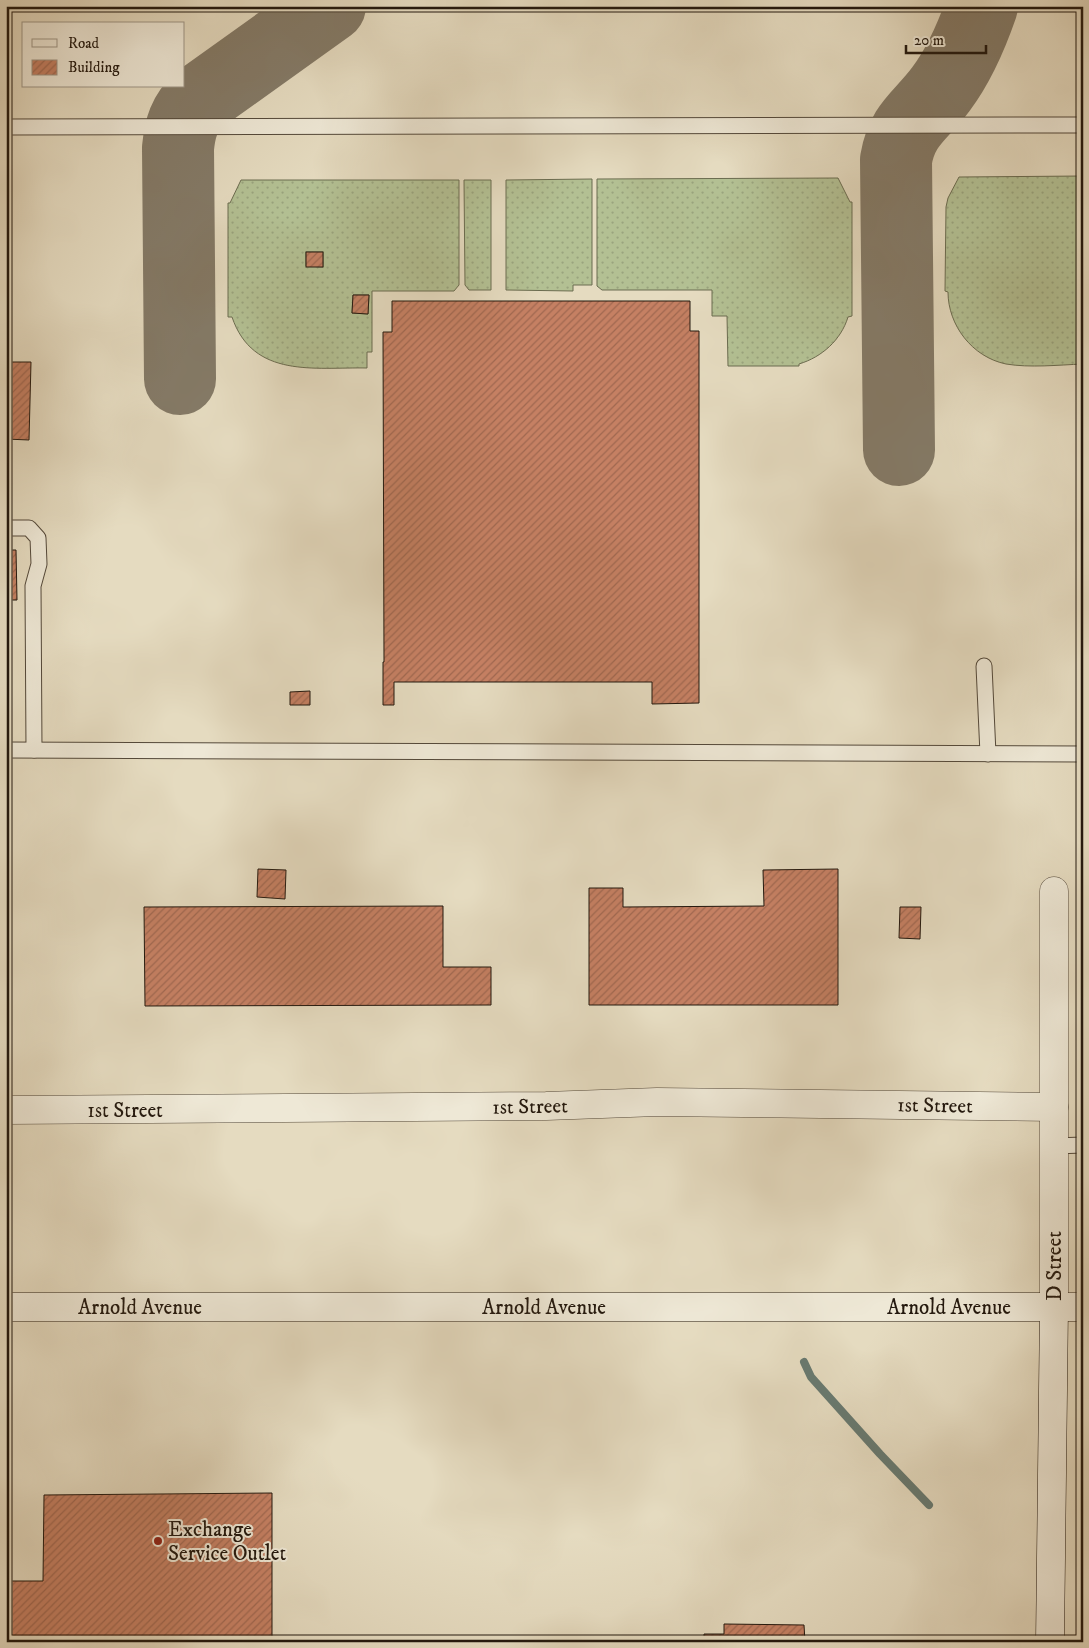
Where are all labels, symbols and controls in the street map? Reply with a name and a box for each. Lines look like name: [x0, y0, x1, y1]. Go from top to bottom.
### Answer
legend: [22, 22, 185, 88]
scale bar: [906, 22, 986, 54]
text: 20 m: [914, 31, 944, 50]
text: Road: [68, 34, 100, 53]
text: Building: [68, 58, 120, 77]
street label: 1st Street: [897, 1092, 973, 1120]
street label: 1st Street: [492, 1093, 568, 1121]
street label: 1st Street: [87, 1098, 163, 1124]
street label: D Street: [1042, 1231, 1068, 1301]
street label: Arnold Avenue: [78, 1295, 202, 1321]
street label: Arnold Avenue: [482, 1295, 606, 1321]
street label: Arnold Avenue: [887, 1295, 1011, 1321]
place label: Exchange Service Outlet: [168, 1517, 286, 1567]
marker: Exchange Service Outlet: [152, 1535, 164, 1547]

